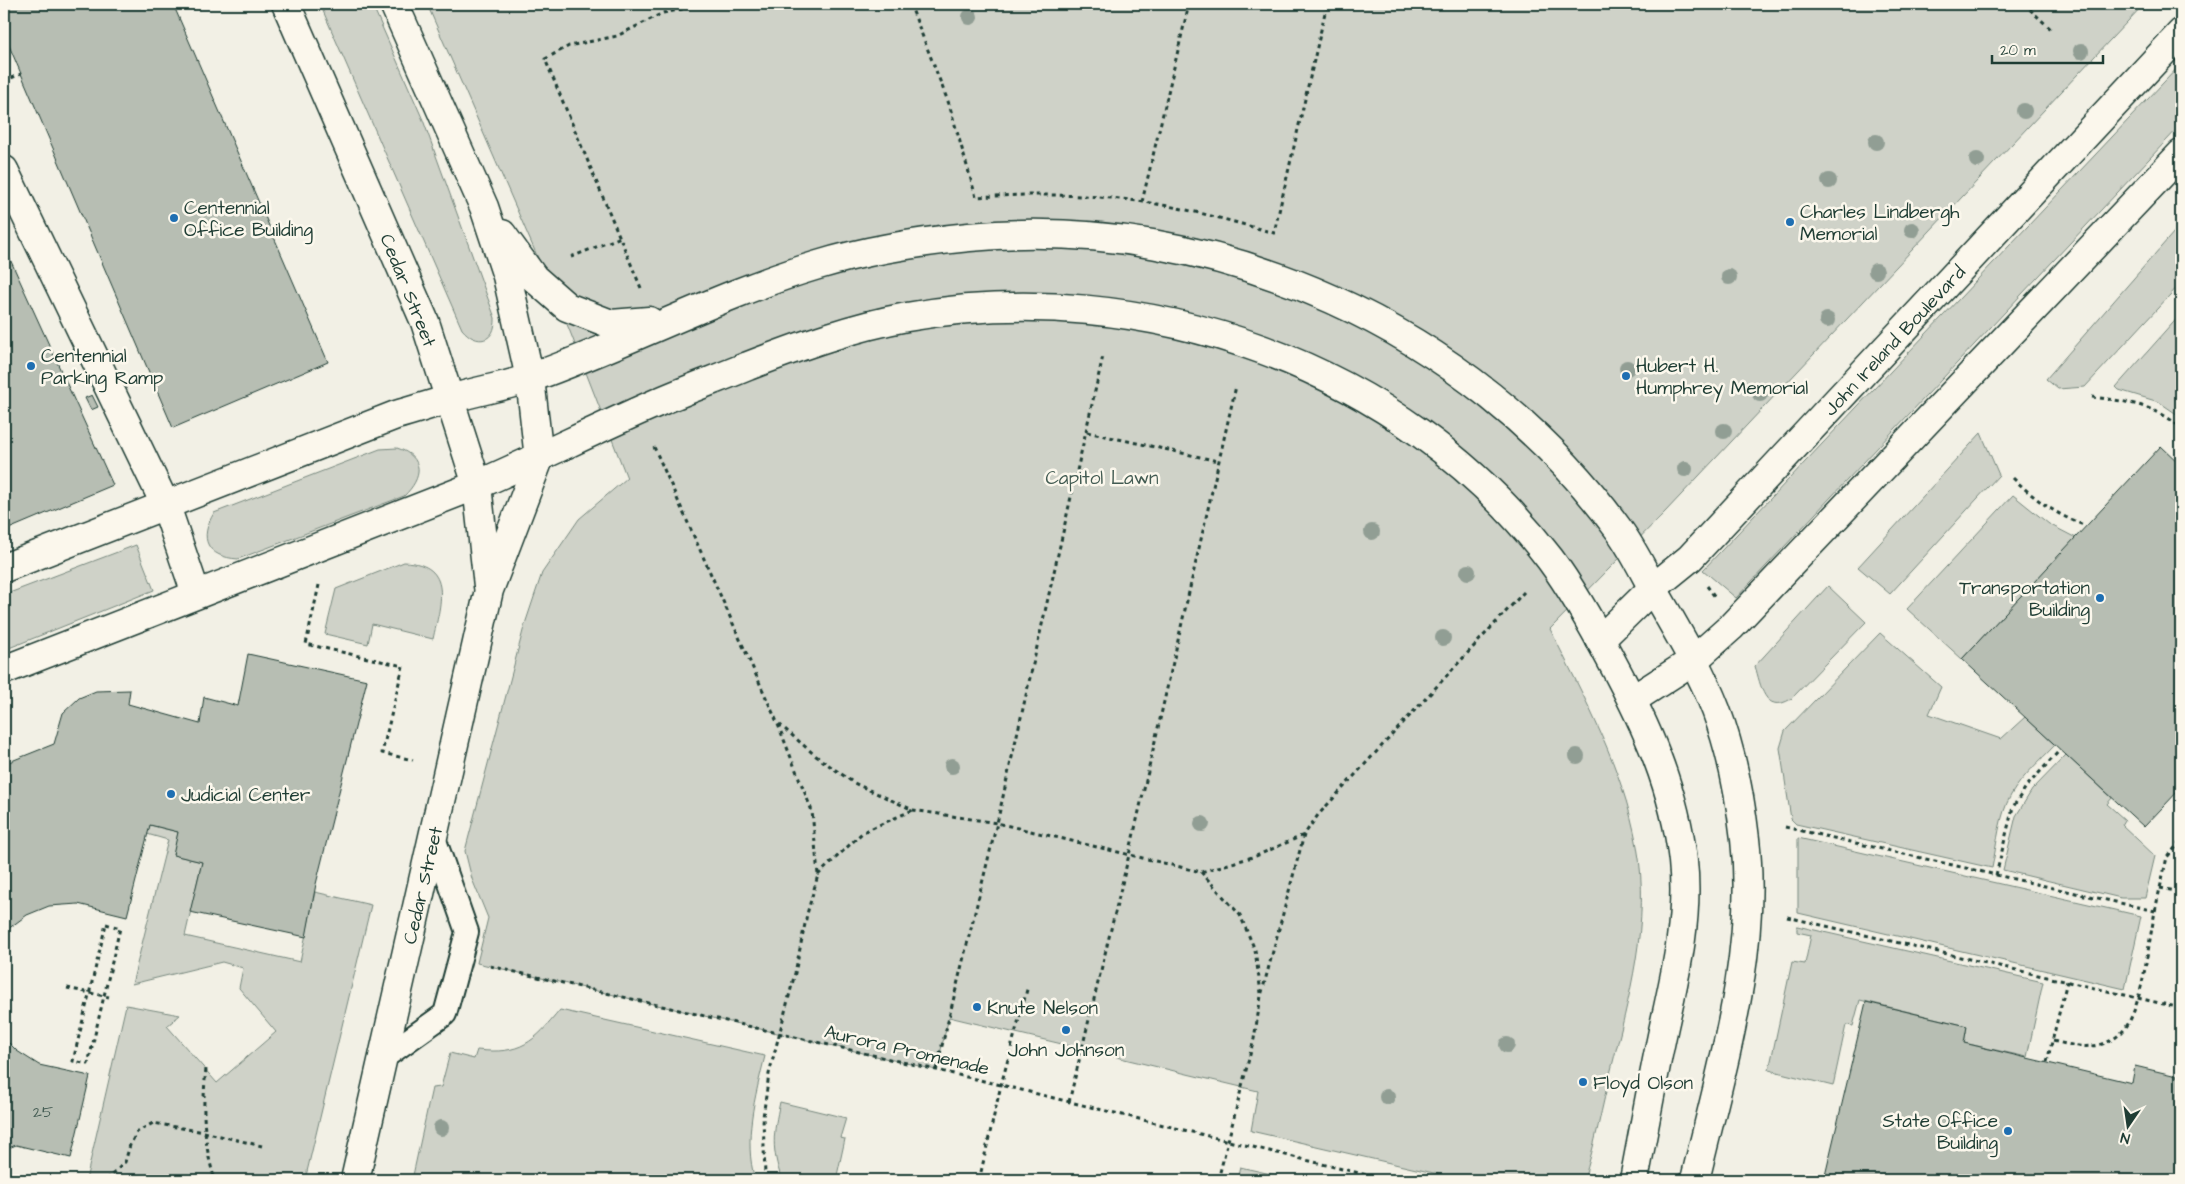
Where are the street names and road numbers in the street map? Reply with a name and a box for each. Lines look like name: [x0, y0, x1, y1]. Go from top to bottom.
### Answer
street label: Cedar Street: [373, 230, 443, 351]
street label: John Ireland Boulevard: [1818, 259, 1972, 422]
street label: Cedar Street: [397, 824, 450, 947]
street label: Aurora Promenade: [822, 1018, 992, 1083]

